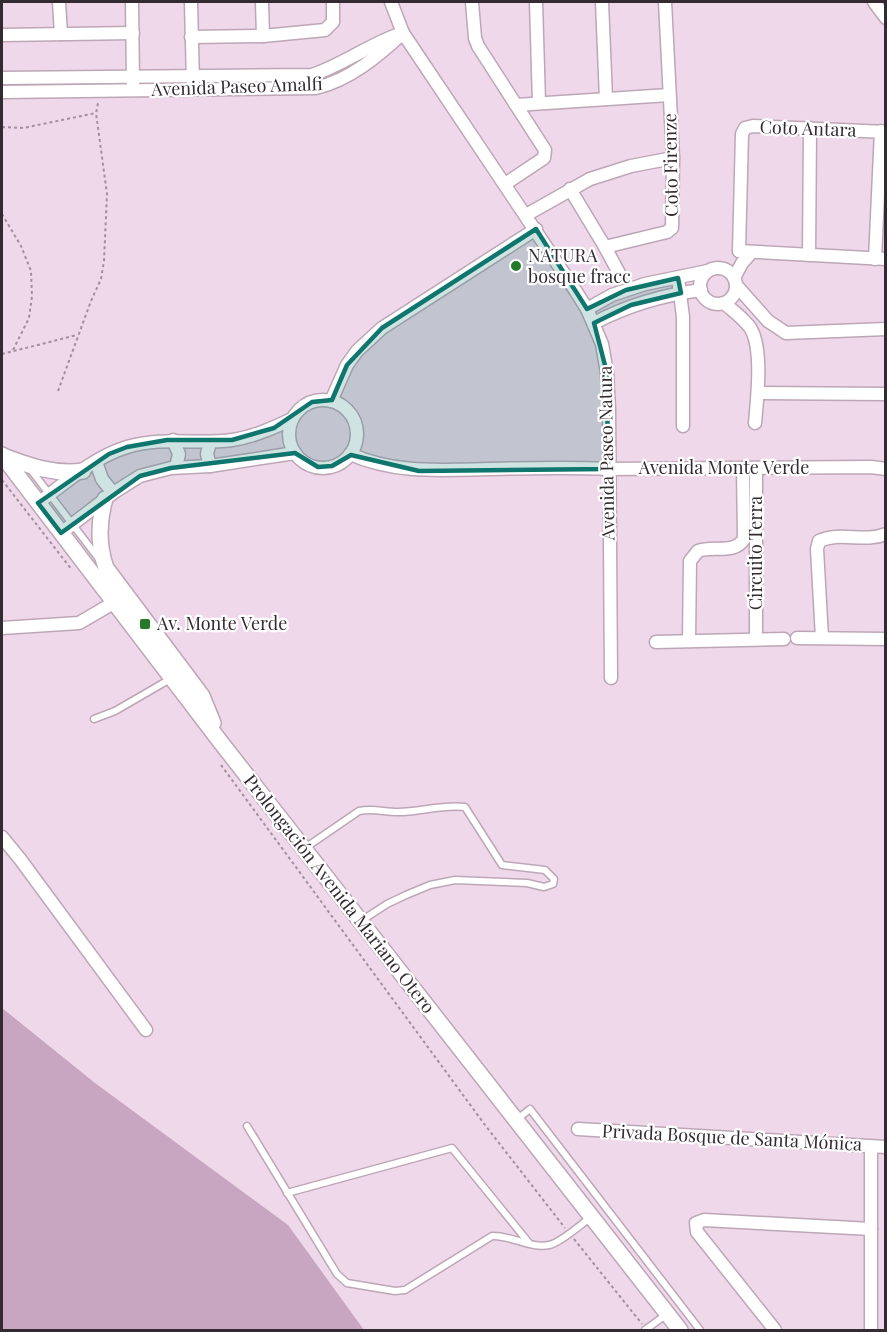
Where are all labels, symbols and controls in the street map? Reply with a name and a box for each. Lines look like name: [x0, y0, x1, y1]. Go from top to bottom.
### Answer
street label: Avenida Paseo Amalfi: [150, 71, 323, 101]
street label: Coto Firenze: [657, 113, 683, 217]
street label: Coto Antara: [759, 114, 857, 142]
place label: NATURA bosque fracc: [528, 243, 631, 288]
marker: NATURA bosque fracc: [509, 259, 523, 273]
street label: Avenida Paseo Natura: [592, 365, 620, 542]
street label: Avenida Monte Verde: [638, 455, 809, 479]
street label: Circuito Terra: [743, 496, 767, 610]
place label: Av. Monte Verde: [156, 611, 287, 635]
marker: Av. Monte Verde: [138, 617, 152, 631]
street label: Prolongación Avenida Mariano Otero: [239, 769, 441, 1018]
street label: Privada Bosque de Santa Mónica: [601, 1118, 863, 1156]

